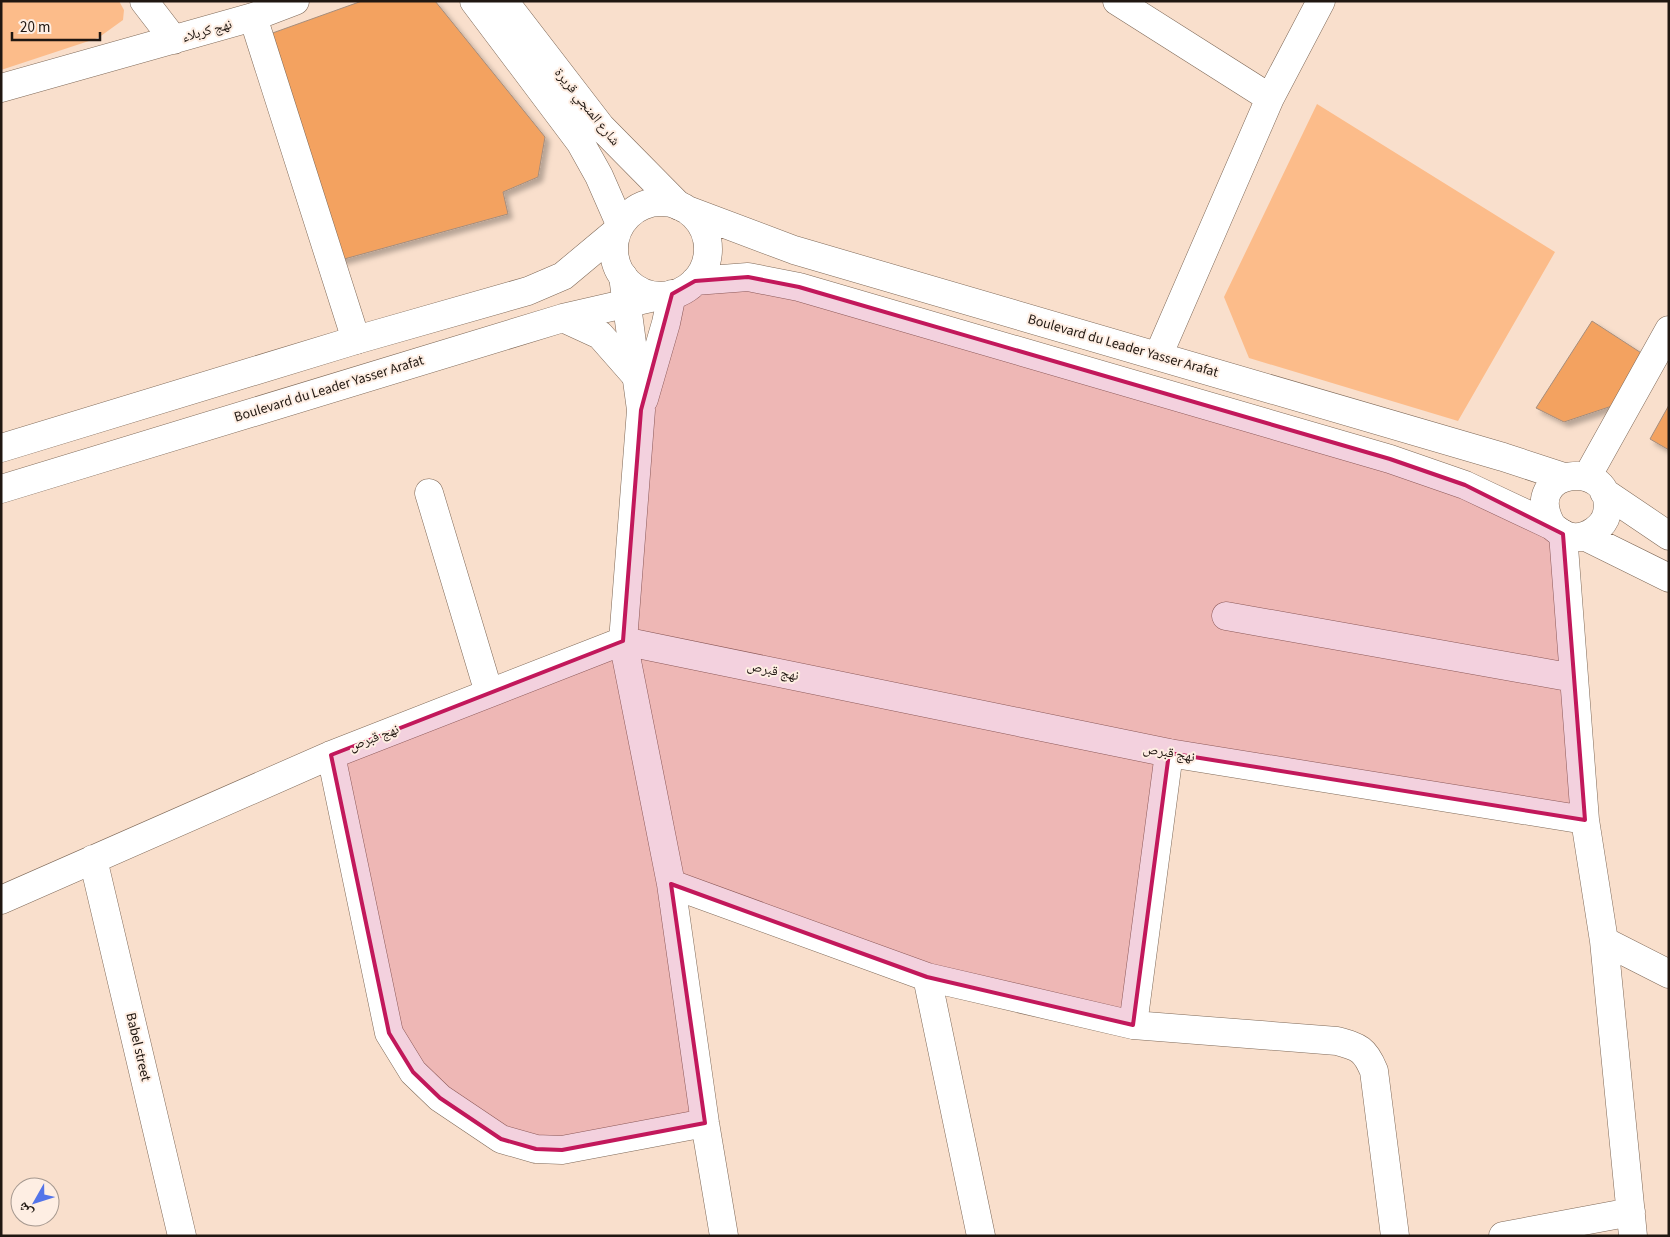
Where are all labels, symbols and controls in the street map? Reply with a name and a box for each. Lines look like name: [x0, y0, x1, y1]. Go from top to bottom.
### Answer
scale bar: [12, 10, 100, 42]
street label: نهج كربلاء: [180, 14, 235, 48]
text: 20 m: [20, 17, 50, 38]
street label: شارع المنجي قريرة: [549, 64, 625, 151]
street label: Boulevard du Leader Yasser Arafat: [1025, 309, 1221, 383]
street label: Boulevard du Leader Yasser Arafat: [232, 351, 427, 427]
street label: نهج قبرص: [745, 656, 801, 686]
street label: نهج قبرص: [346, 719, 402, 757]
street label: نهج قبرص: [1142, 739, 1197, 767]
street label: Babel street: [120, 1011, 156, 1084]
north arrow: [10, 1177, 60, 1227]
text: ش: [13, 1197, 38, 1222]

